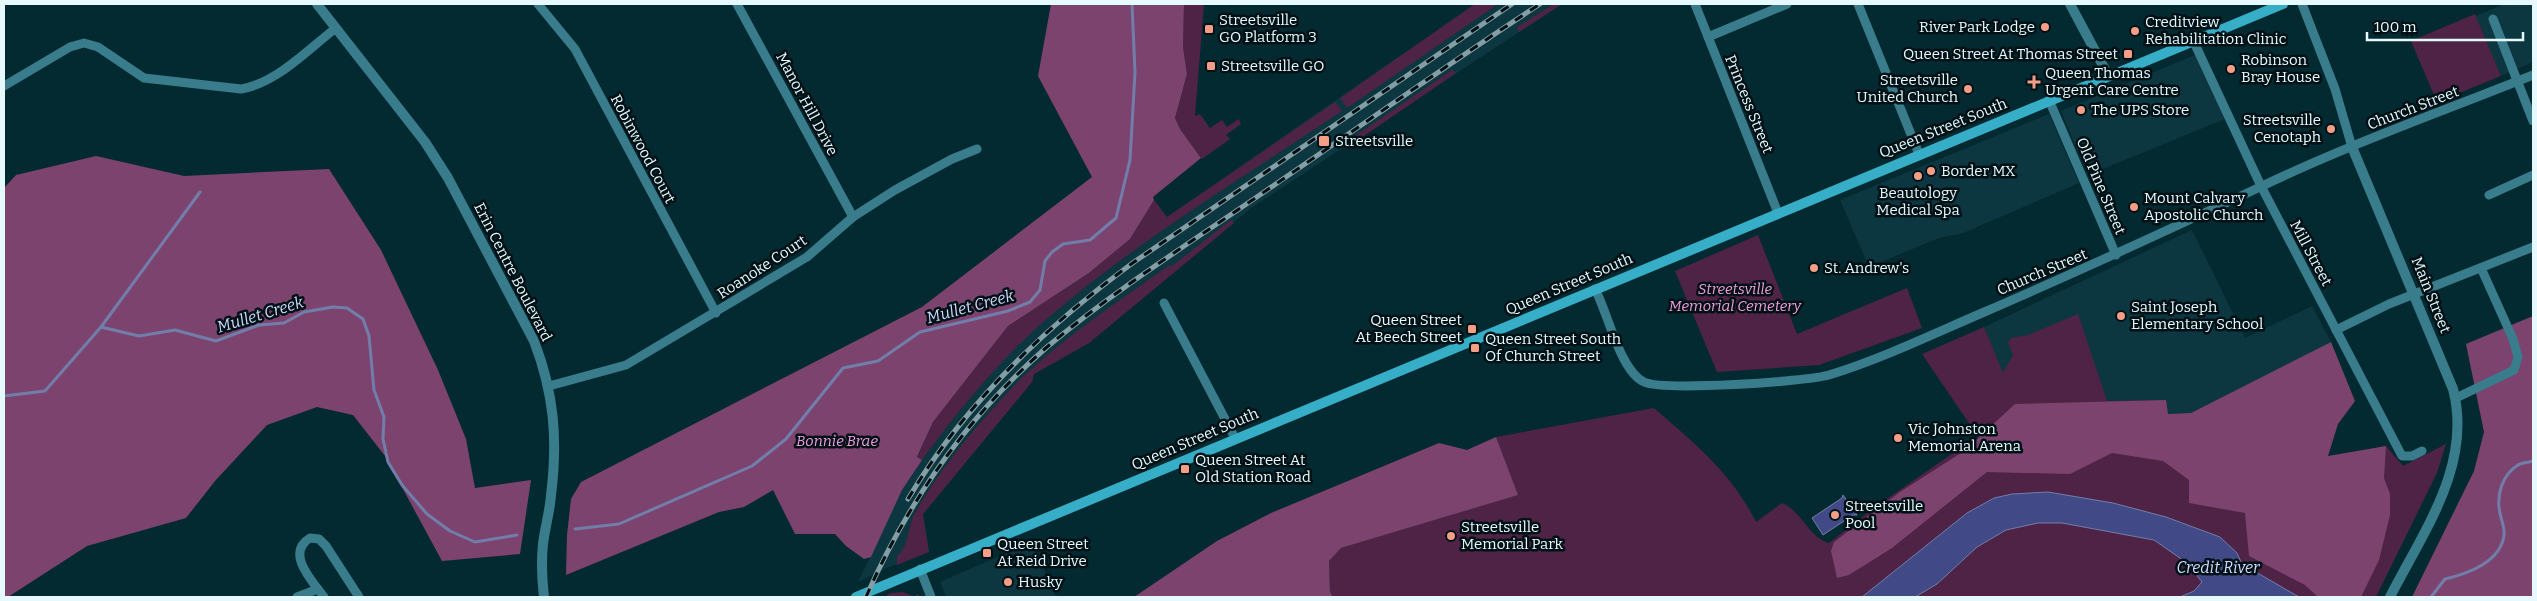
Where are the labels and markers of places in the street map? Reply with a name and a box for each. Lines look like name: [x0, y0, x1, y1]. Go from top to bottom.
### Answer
place label: Streetsville GO Platform 3: [1219, 11, 1317, 46]
place label: Creditview Rehabilitation Clinic: [2145, 13, 2287, 48]
place label: River Park Lodge: [1919, 18, 2035, 36]
marker: River Park Lodge: [2039, 21, 2051, 33]
marker: Streetsville GO Platform 3: [1203, 23, 1215, 35]
marker: Creditview Rehabilitation Clinic: [2129, 25, 2141, 37]
place label: Queen Street At Thomas Street: [1903, 45, 2119, 63]
marker: Queen Street At Thomas Street: [2122, 48, 2134, 60]
place label: Robinson Bray House: [2241, 51, 2320, 86]
place label: Streetsville GO: [1221, 57, 1325, 75]
marker: Streetsville GO: [1205, 60, 1217, 72]
marker: Robinson Bray House: [2225, 63, 2237, 75]
place label: Queen Thomas Urgent Care Centre: [2045, 64, 2179, 99]
place label: Streetsville United Church: [1857, 71, 1959, 106]
marker: Queen Thomas Urgent Care Centre: [2027, 75, 2041, 89]
marker: Streetsville United Church: [1962, 83, 1974, 95]
place label: The UPS Store: [2091, 101, 2189, 119]
marker: The UPS Store: [2075, 104, 2087, 116]
place label: Streetsville Cenotaph: [2243, 111, 2322, 146]
marker: Streetsville Cenotaph: [2325, 123, 2337, 135]
place label: Streetsville: [1335, 132, 1413, 150]
marker: Streetsville: [1317, 134, 1331, 148]
place label: Border MX: [1941, 162, 2016, 180]
marker: Border MX: [1925, 165, 1937, 177]
marker: Beautology Medical Spa: [1912, 170, 1924, 182]
place label: Beautology Medical Spa: [1876, 184, 1960, 219]
place label: Mount Calvary Apostolic Church: [2144, 189, 2264, 224]
marker: Mount Calvary Apostolic Church: [2128, 201, 2140, 213]
place label: St. Andrew's: [1824, 259, 1909, 277]
marker: St. Andrew's: [1808, 262, 1820, 274]
place label: Saint Joseph Elementary School: [2131, 298, 2263, 333]
marker: Saint Joseph Elementary School: [2115, 310, 2127, 322]
place label: Queen Street At Beech Street: [1355, 311, 1463, 346]
marker: Queen Street At Beech Street: [1466, 323, 1478, 335]
place label: Queen Street South Of Church Street: [1485, 330, 1622, 365]
marker: Queen Street South Of Church Street: [1469, 342, 1481, 354]
place label: Vic Johnston Memorial Arena: [1908, 420, 2021, 455]
marker: Vic Johnston Memorial Arena: [1892, 432, 1904, 444]
place label: Queen Street At Old Station Road: [1195, 451, 1311, 486]
marker: Queen Street At Old Station Road: [1179, 463, 1191, 475]
place label: Streetsville Pool: [1845, 497, 1923, 532]
marker: Streetsville Pool: [1829, 509, 1841, 521]
place label: Streetsville Memorial Park: [1461, 518, 1564, 553]
marker: Streetsville Memorial Park: [1445, 530, 1457, 542]
place label: Queen Street At Reid Drive: [997, 535, 1089, 570]
marker: Queen Street At Reid Drive: [981, 547, 993, 559]
place label: Husky: [1018, 573, 1063, 591]
marker: Husky: [1002, 576, 1014, 588]

